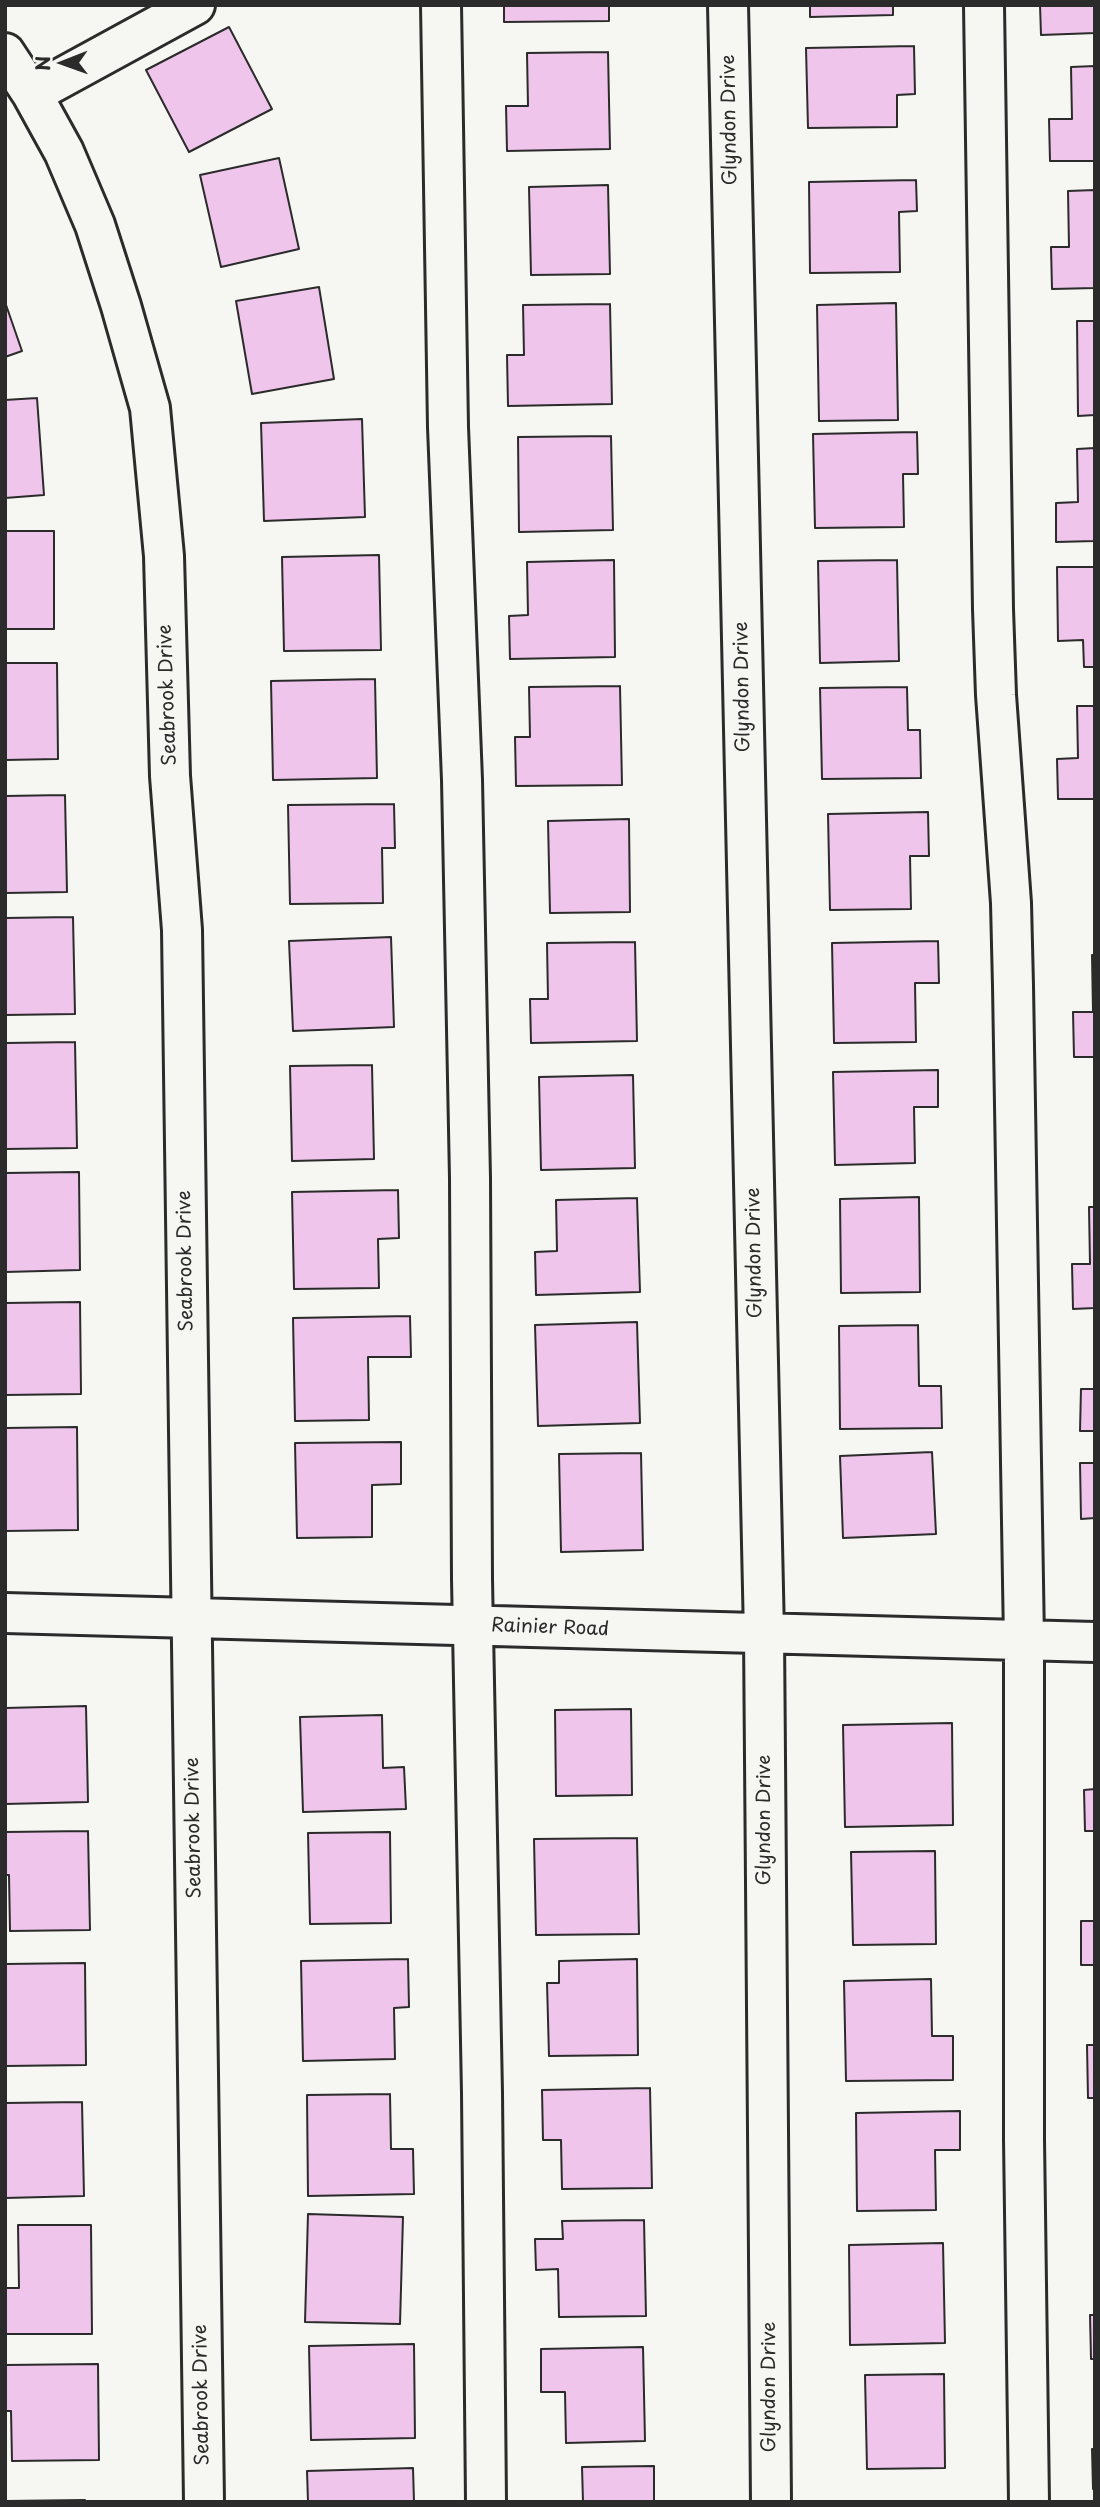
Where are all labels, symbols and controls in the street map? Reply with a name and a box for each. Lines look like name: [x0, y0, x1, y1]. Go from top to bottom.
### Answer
north arrow: [28, 28, 98, 98]
street label: Glyndon Drive: [717, 54, 743, 186]
text: N: [28, 56, 56, 71]
street label: Glyndon Drive: [730, 621, 756, 753]
street label: Seabrook Drive: [154, 624, 182, 766]
street label: Glyndon Drive: [742, 1187, 768, 1319]
street label: Seabrook Drive: [173, 1190, 199, 1332]
street label: Rainier Road: [491, 1615, 609, 1641]
street label: Glyndon Drive: [754, 1755, 776, 1885]
street label: Seabrook Drive: [181, 1757, 207, 1899]
street label: Glyndon Drive: [759, 2322, 781, 2452]
street label: Seabrook Drive: [189, 2324, 215, 2466]

